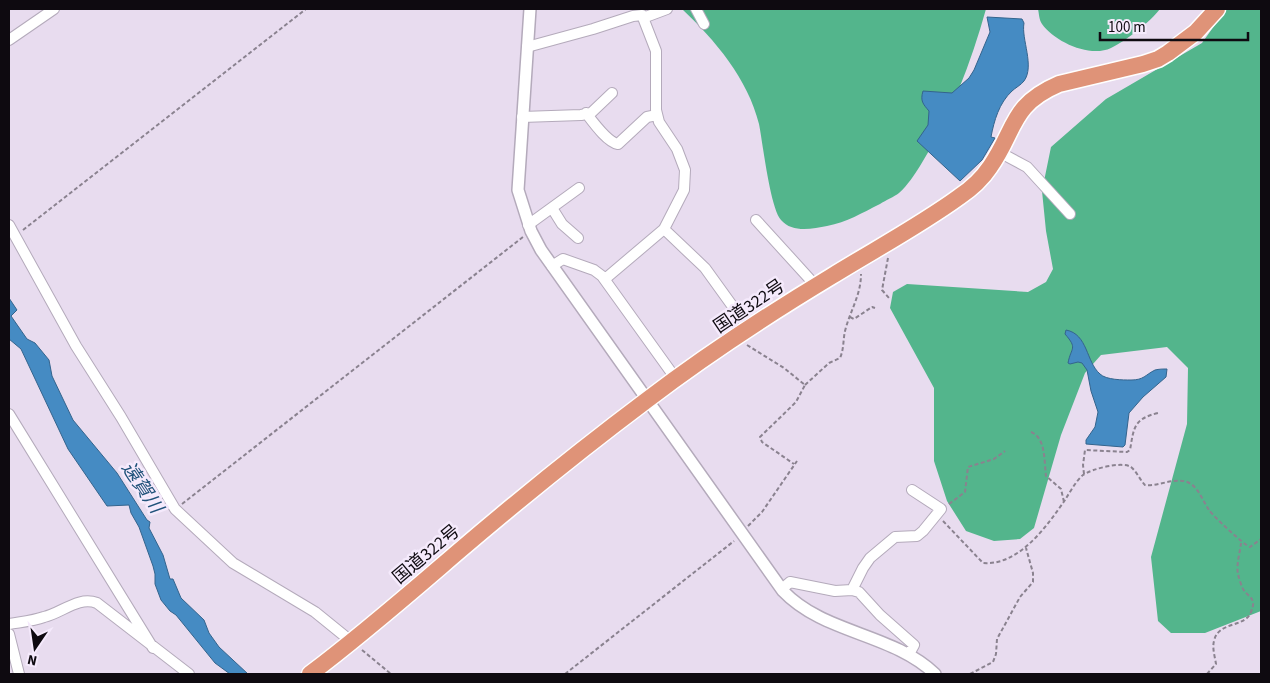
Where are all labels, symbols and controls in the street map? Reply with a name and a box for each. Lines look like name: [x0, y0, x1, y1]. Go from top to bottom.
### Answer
scale bar: [1100, 10, 1248, 42]
text: 100 m: [1108, 17, 1146, 38]
street label: 国道322号: [709, 273, 790, 339]
water label: 遠賀川: [115, 457, 170, 521]
street label: 国道322号: [387, 519, 465, 590]
north arrow: [10, 623, 60, 673]
text: N: [26, 649, 39, 670]

